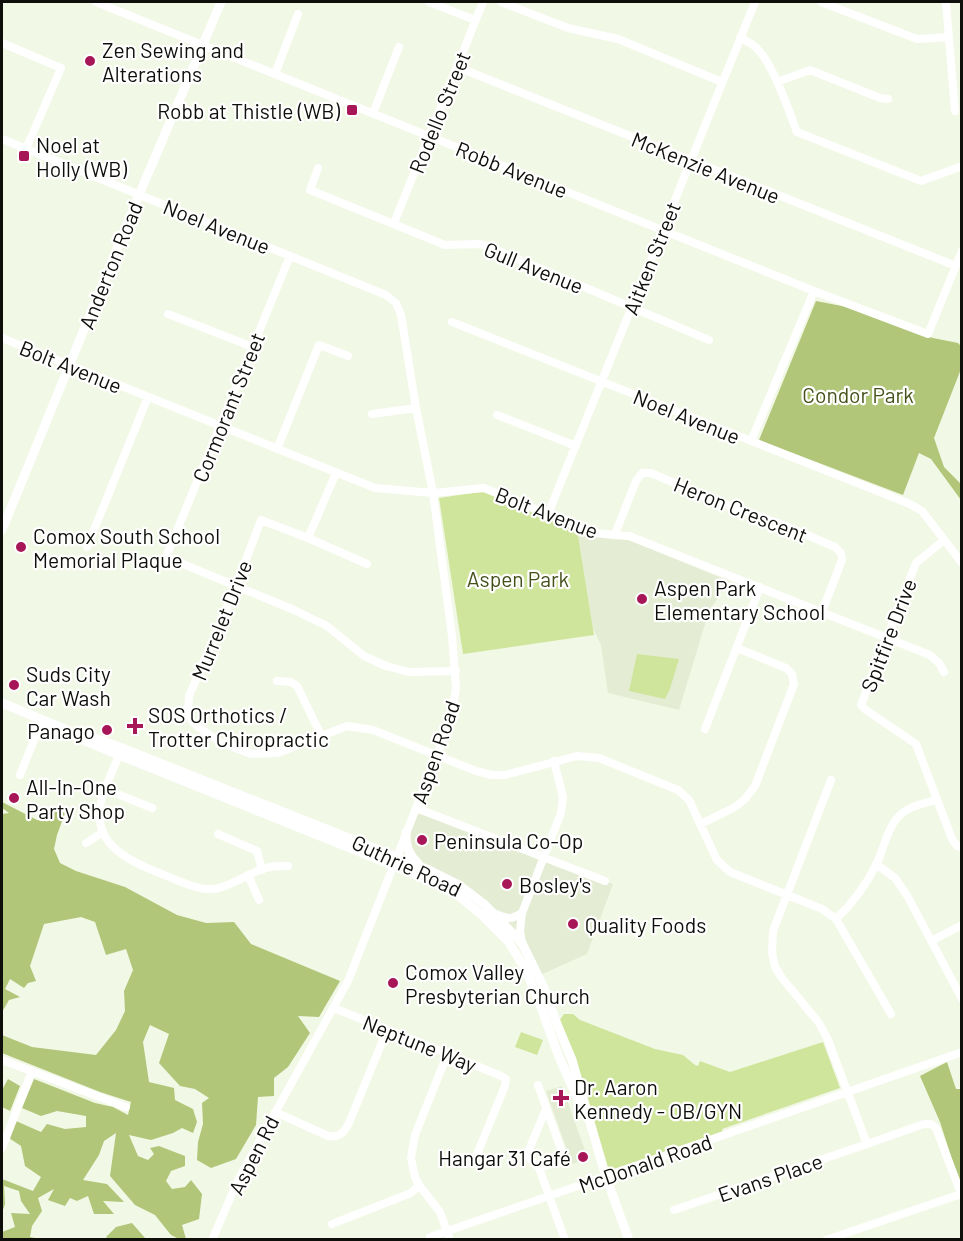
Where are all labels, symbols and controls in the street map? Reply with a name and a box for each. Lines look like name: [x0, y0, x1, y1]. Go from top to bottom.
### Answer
place label: Zen Sewing and Alterations: [102, 37, 244, 86]
street label: Rodello Street: [403, 47, 475, 177]
marker: Zen Sewing and Alterations: [83, 54, 97, 68]
place label: Robb at Thistle (WB): [157, 98, 341, 123]
marker: Robb at Thistle (WB): [345, 103, 359, 117]
street label: McKenzie Avenue: [628, 126, 784, 208]
place label: Noel at Holly (WB): [36, 132, 128, 181]
street label: Robb Avenue: [453, 135, 571, 203]
marker: Noel at Holly (WB): [17, 149, 31, 163]
street label: Noel Avenue: [160, 193, 274, 259]
street label: Anderton Road: [73, 198, 147, 332]
street label: Aitken Street: [617, 198, 685, 318]
street label: Gull Avenue: [481, 236, 587, 298]
street label: Cormorant Street: [187, 328, 269, 486]
street label: Bolt Avenue: [16, 334, 126, 398]
park label: Condor Park: [802, 382, 914, 407]
street label: Noel Avenue: [630, 383, 744, 449]
street label: Heron Crescent: [671, 471, 811, 547]
street label: Bolt Avenue: [492, 481, 602, 543]
place label: Comox South School Memorial Plaque: [33, 523, 220, 572]
marker: Comox South School Memorial Plaque: [14, 540, 28, 554]
street label: Murrelet Drive: [186, 556, 256, 684]
park label: Aspen Park: [467, 566, 569, 591]
place label: Aspen Park Elementary School: [654, 575, 825, 624]
street label: Spitfire Drive: [855, 575, 921, 695]
marker: Aspen Park Elementary School: [635, 592, 649, 606]
place label: Suds City Car Wash: [26, 661, 111, 710]
marker: Suds City Car Wash: [7, 678, 21, 692]
street label: Aspen Road: [406, 697, 464, 807]
place label: SOS Orthotics / Trotter Chiropractic: [148, 702, 329, 751]
marker: SOS Orthotics / Trotter Chiropractic: [126, 717, 144, 735]
place label: Panago: [27, 718, 95, 743]
marker: Panago: [100, 723, 114, 737]
place label: All-In-One Party Shop: [26, 774, 125, 823]
marker: All-In-One Party Shop: [7, 791, 21, 805]
place label: Peninsula Co-Op: [434, 828, 583, 853]
street label: Guthrie Road: [348, 829, 466, 901]
marker: Peninsula Co-Op: [415, 833, 429, 847]
place label: Bosley's: [519, 872, 591, 897]
marker: Bosley's: [500, 877, 514, 891]
place label: Quality Foods: [585, 912, 706, 937]
marker: Quality Foods: [566, 917, 580, 931]
place label: Comox Valley Presbyterian Church: [405, 959, 590, 1008]
marker: Comox Valley Presbyterian Church: [386, 976, 400, 990]
street label: Neptune Way: [360, 1009, 481, 1077]
place label: Dr. Aaron Kennedy - OB/GYN: [574, 1074, 742, 1123]
marker: Dr. Aaron Kennedy - OB/GYN: [552, 1089, 570, 1107]
street label: Aspen Rd: [223, 1111, 283, 1199]
street label: McDonald Road: [575, 1128, 715, 1198]
place label: Hangar 31 Café: [438, 1145, 571, 1170]
street label: Evans Place: [714, 1147, 826, 1207]
marker: Hangar 31 Café: [576, 1150, 590, 1164]

